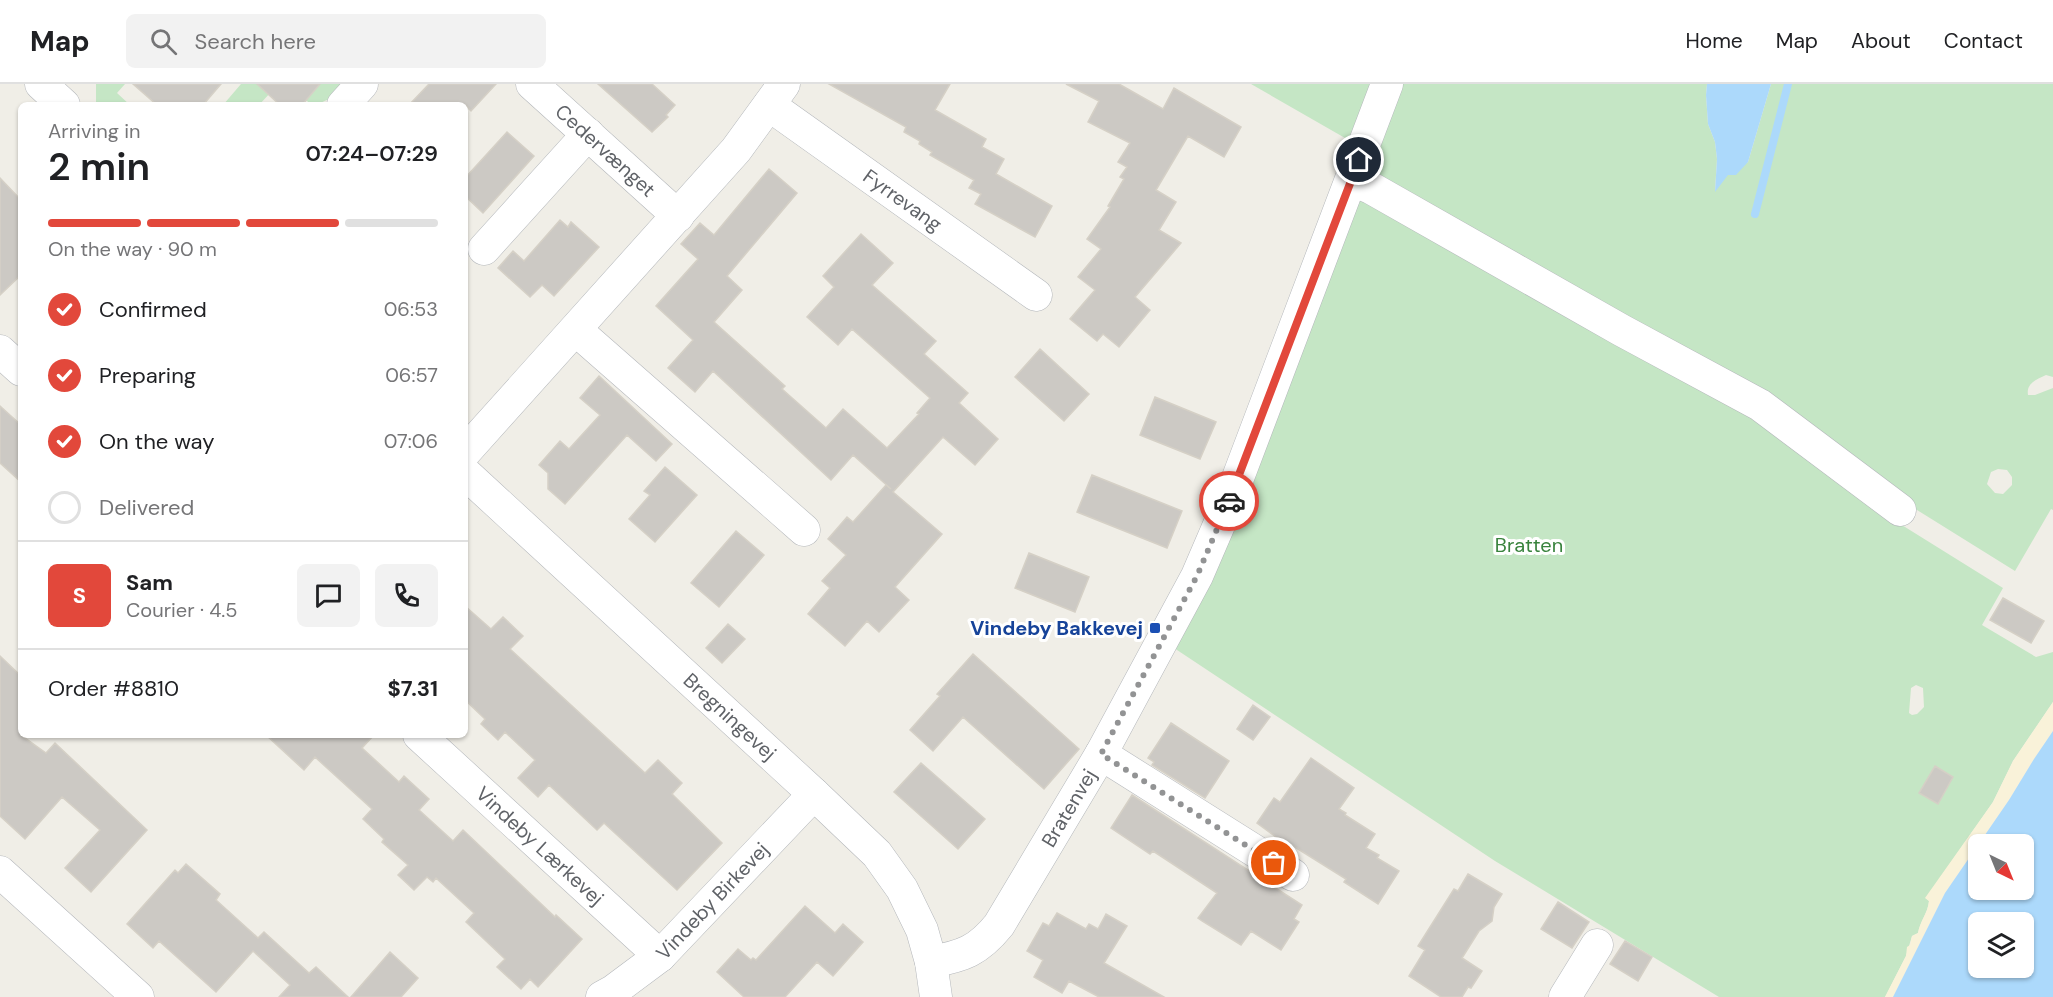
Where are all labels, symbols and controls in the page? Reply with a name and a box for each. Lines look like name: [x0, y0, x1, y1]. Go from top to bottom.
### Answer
search box: [126, 14, 546, 68]
text: Map: [30, 23, 90, 60]
icon: search: [147, 25, 180, 58]
text: Search here: [195, 27, 316, 56]
text: Home: [1685, 27, 1743, 55]
text: Map: [1776, 27, 1818, 55]
text: About: [1851, 27, 1911, 55]
text: Contact: [1944, 27, 2023, 55]
street label: Cedervænget: [550, 98, 661, 203]
text: Arriving in: [48, 118, 140, 144]
pin: [1333, 134, 1384, 185]
text: 07:24–07:29: [305, 139, 438, 168]
text: 2 min: [48, 141, 150, 192]
icon: home: [1342, 143, 1375, 176]
street label: Fyrrevang: [858, 163, 947, 237]
text: On the way · 90 m: [48, 236, 217, 262]
icon: check: [48, 293, 81, 326]
text: Confirmed: [99, 295, 207, 324]
text: 06:53: [384, 296, 438, 322]
icon: check: [48, 359, 81, 392]
text: Preparing: [99, 361, 196, 390]
text: 06:57: [385, 362, 438, 388]
icon: check: [48, 425, 81, 458]
text: On the way: [99, 427, 214, 456]
text: 07:06: [384, 428, 438, 454]
courier: [1199, 471, 1259, 531]
icon: car: [1213, 485, 1246, 518]
text: Delivered: [99, 493, 194, 522]
park label: Bratten: [1495, 532, 1563, 558]
button: chat: [297, 564, 360, 627]
button: phone: [375, 564, 438, 627]
text: Sam: [126, 568, 173, 597]
text: S: [73, 581, 86, 610]
text: Courier · 4.5: [126, 597, 238, 623]
place label: Vindeby Bakkevej: [970, 615, 1143, 641]
marker: Vindeby Bakkevej: [1148, 621, 1162, 635]
street label: Bregningevej: [678, 667, 782, 766]
text: Order #8810: [48, 674, 179, 703]
text: $7.31: [388, 674, 438, 703]
street label: Bratenvej: [1035, 764, 1102, 852]
street label: Vindeby Lærkevej: [470, 781, 609, 911]
north arrow: [1968, 834, 2034, 900]
map controls: [1968, 834, 2034, 978]
street label: Vindeby Birkevej: [650, 837, 774, 965]
pin: [1248, 837, 1299, 888]
icon: bag: [1257, 846, 1290, 879]
button: layers: [1968, 912, 2034, 978]

